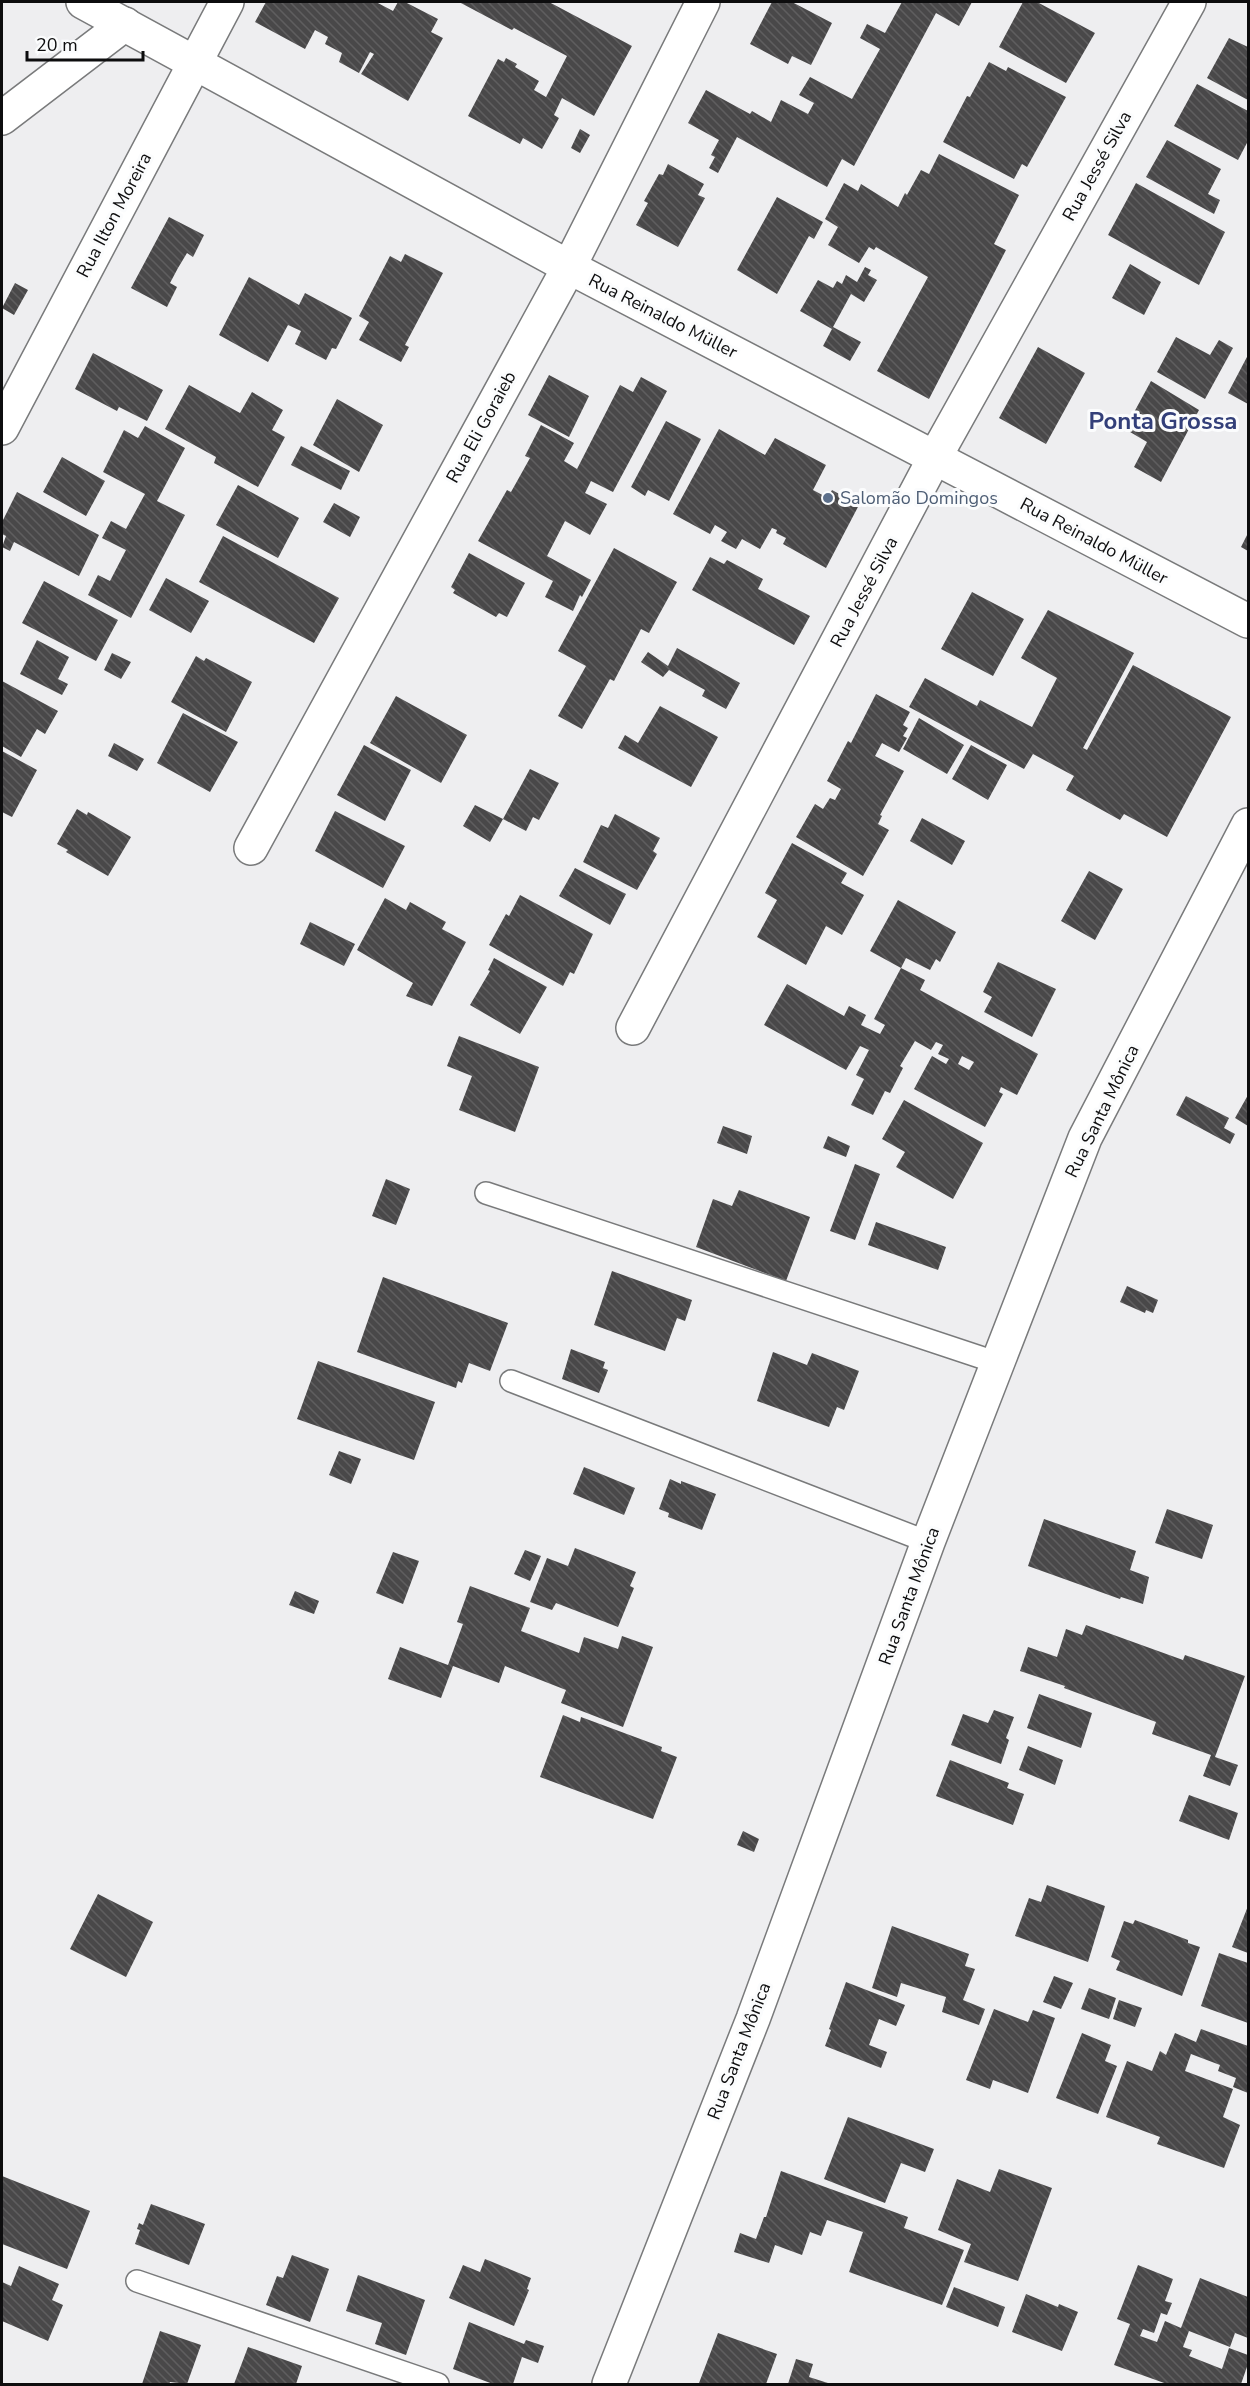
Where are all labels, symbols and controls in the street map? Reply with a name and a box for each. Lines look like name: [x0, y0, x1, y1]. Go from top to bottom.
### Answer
scale bar: [27, 24, 142, 62]
text: 20 m: [36, 33, 78, 57]
street label: Rua Jessé Silva: [1057, 107, 1137, 225]
street label: Rua Ilton Moreira: [71, 148, 157, 282]
street label: Rua Reinaldo Müller: [584, 268, 742, 364]
street label: Rua Eli Goraieb: [440, 367, 522, 487]
district label: Ponta Grossa: [1089, 405, 1238, 437]
place label: Salomão Domingos: [840, 486, 998, 510]
marker: Salomão Domingos: [821, 491, 835, 505]
street label: Rua Reinaldo Müller: [1016, 492, 1173, 590]
street label: Rua Jessé Silva: [825, 532, 903, 652]
street label: Rua Santa Mônica: [1059, 1040, 1145, 1182]
street label: Rua Santa Mônica: [873, 1524, 945, 1668]
street label: Rua Santa Mônica: [702, 1979, 776, 2123]

